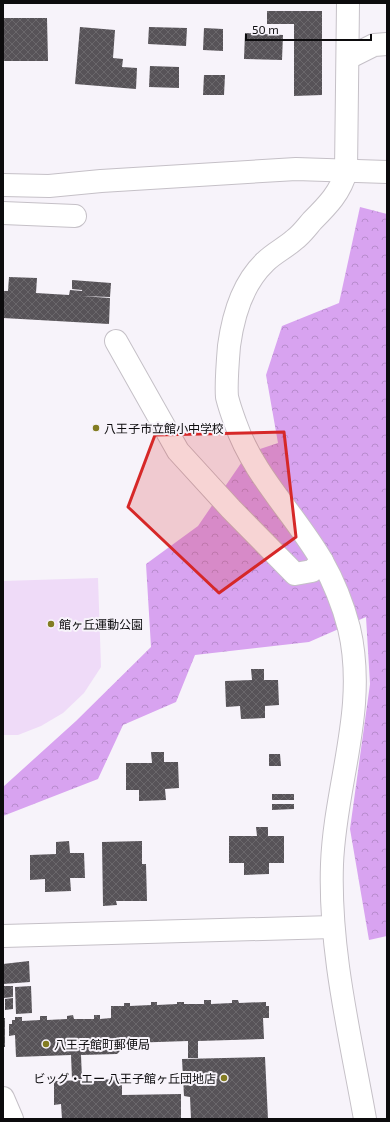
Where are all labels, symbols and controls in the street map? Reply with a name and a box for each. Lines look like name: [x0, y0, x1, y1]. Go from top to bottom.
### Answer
scale bar: [246, 16, 371, 42]
text: 50 m: [252, 22, 279, 36]
place label: 八王子市立館小中学校: [104, 421, 224, 435]
marker: 八王子市立館小中学校: [91, 423, 101, 433]
place label: 館ヶ丘運動公園: [59, 617, 143, 631]
marker: 館ヶ丘運動公園: [46, 619, 56, 629]
place label: 八王子館町郵便局: [54, 1037, 150, 1051]
marker: 八王子館町郵便局: [41, 1039, 51, 1049]
place label: ビッグ・エー 八王子館ヶ丘団地店: [33, 1071, 216, 1085]
marker: ビッグ・エー 八王子館ヶ丘団地店: [219, 1073, 229, 1083]

